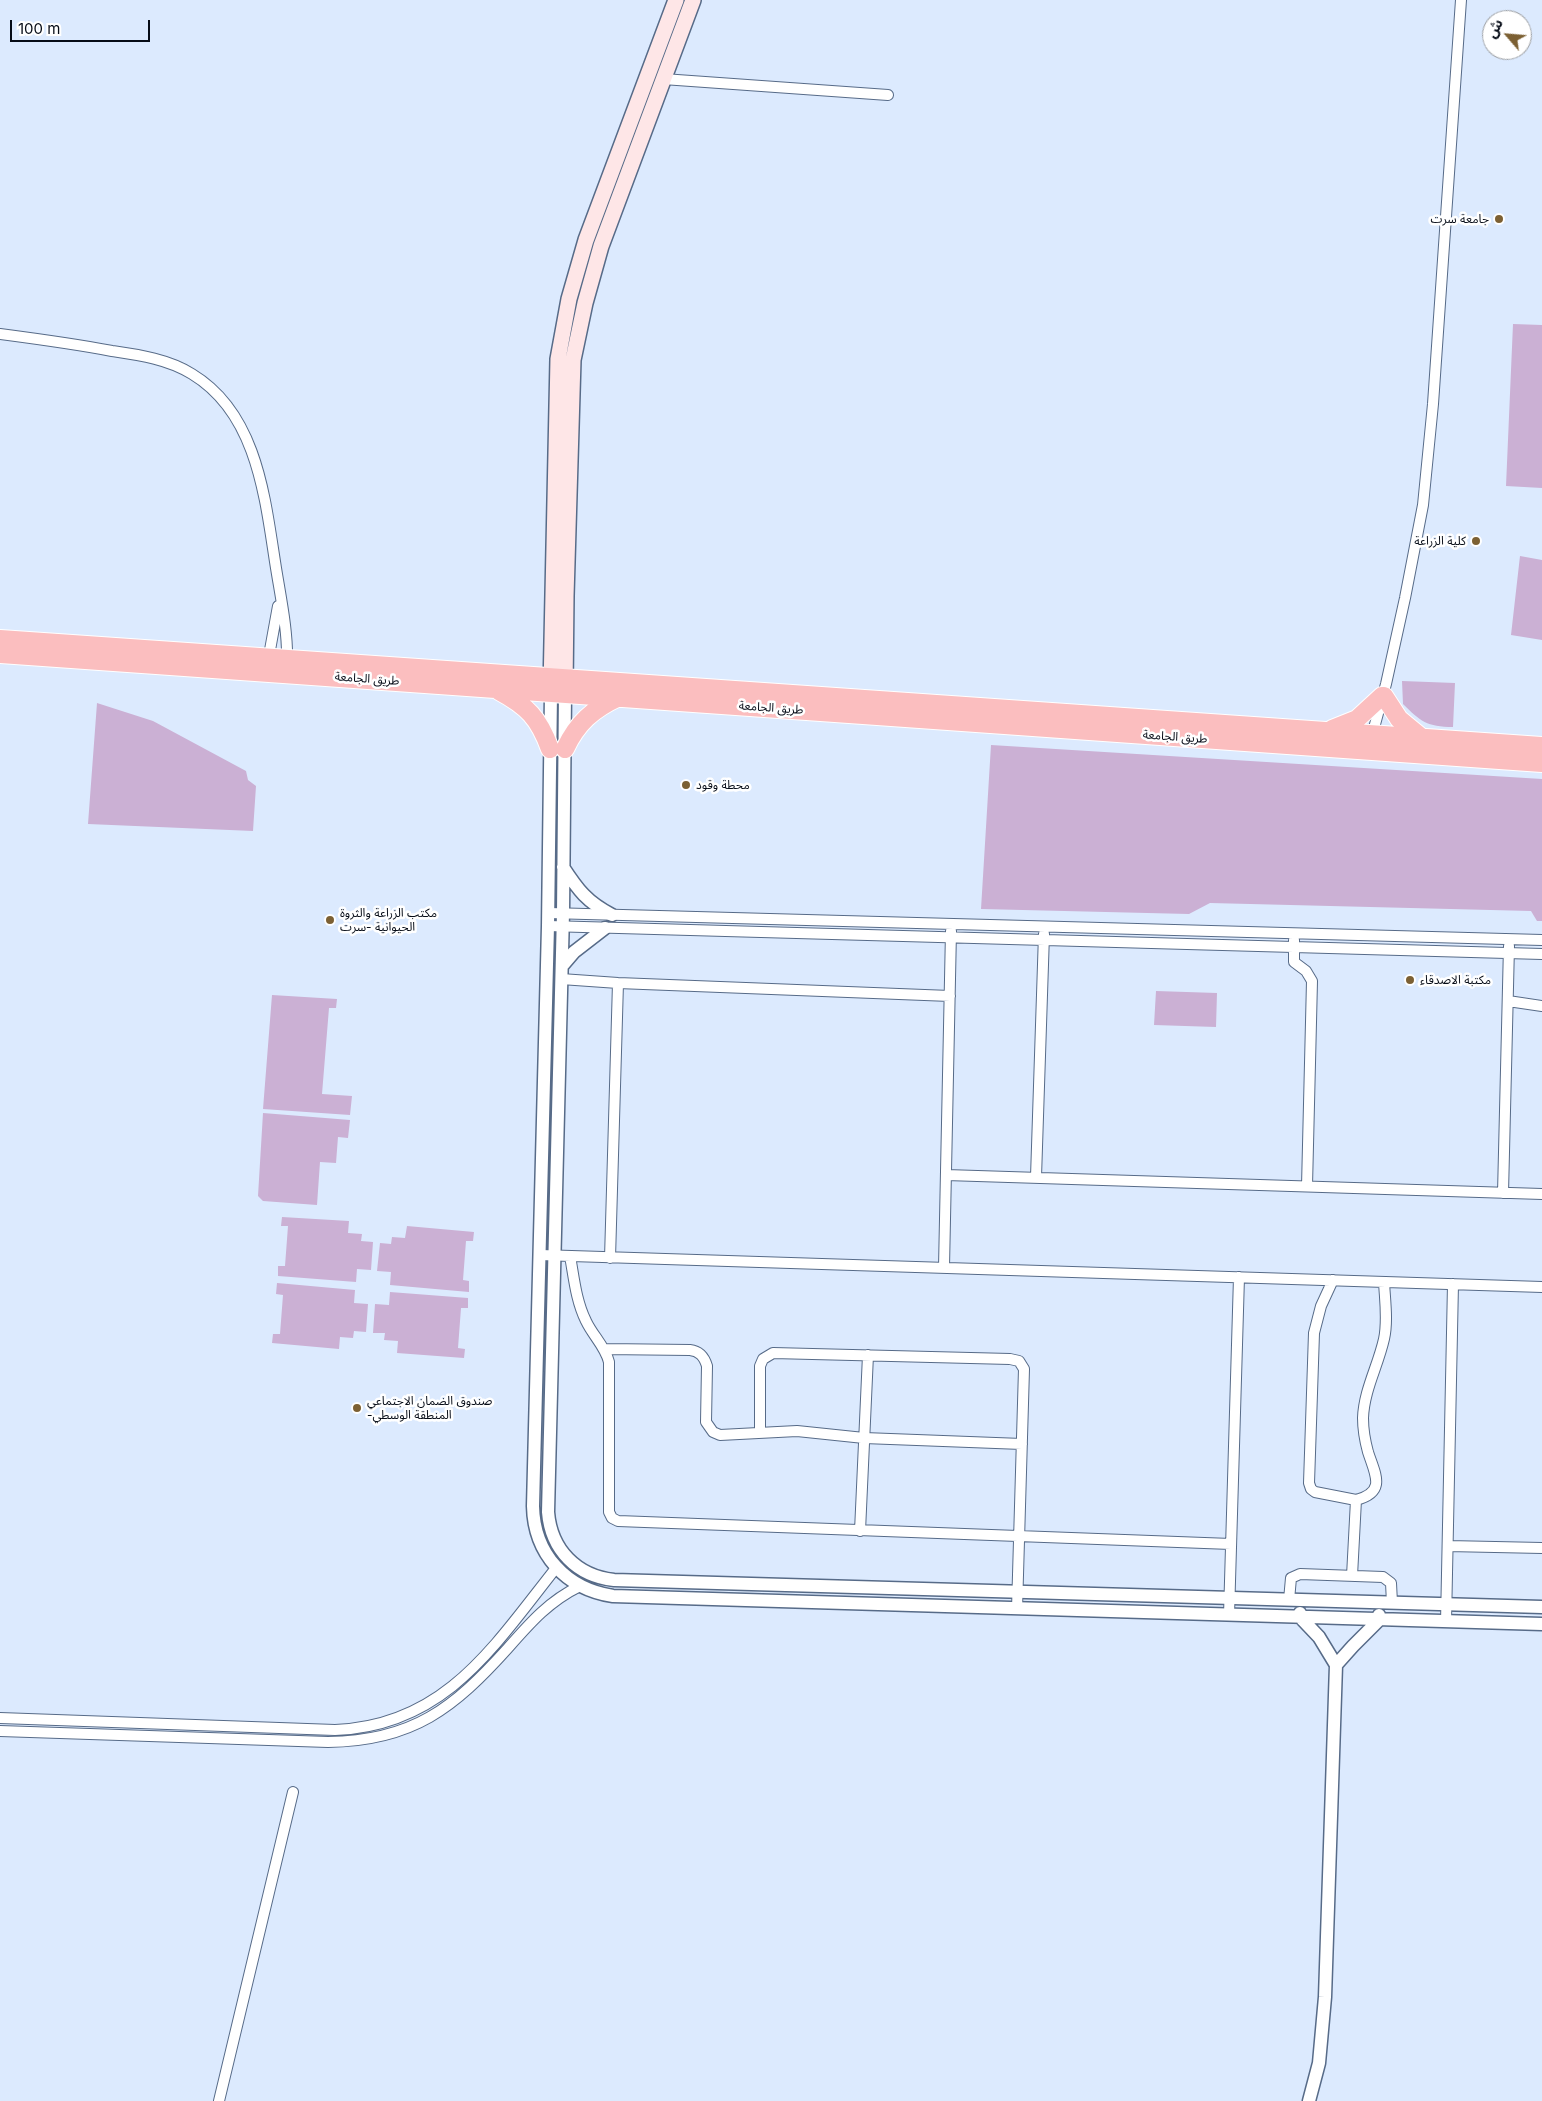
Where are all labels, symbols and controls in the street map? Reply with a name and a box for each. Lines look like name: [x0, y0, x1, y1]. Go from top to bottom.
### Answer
scale bar: [12, 10, 152, 42]
north arrow: [1482, 10, 1532, 60]
text: ش: [1482, 16, 1506, 41]
text: 100 m: [18, 19, 60, 38]
place label: جامعة سرت: [1431, 212, 1489, 226]
marker: جامعة سرت: [1493, 213, 1505, 225]
place label: كلية الزراعة: [1414, 534, 1466, 548]
marker: كلية الزراعة: [1470, 535, 1482, 547]
street label: طريق الجامعة: [334, 670, 400, 688]
street label: طريق الجامعة: [738, 699, 804, 717]
street label: طريق الجامعة: [1142, 728, 1208, 746]
place label: محطة وقود: [696, 778, 750, 792]
marker: محطة وقود: [680, 779, 692, 791]
place label: مكتب الزراعة والثروة الحيوانية -سرت: [340, 906, 437, 934]
marker: مكتب الزراعة والثروة الحيوانية -سرت: [324, 914, 336, 926]
place label: مكتبة الاصدقاء: [1420, 973, 1491, 987]
marker: مكتبة الاصدقاء: [1404, 974, 1416, 986]
place label: صندوق الضمان الاجتماعي -المنطقة الوسطي: [367, 1394, 492, 1422]
marker: صندوق الضمان الاجتماعي -المنطقة الوسطي: [351, 1402, 363, 1414]

